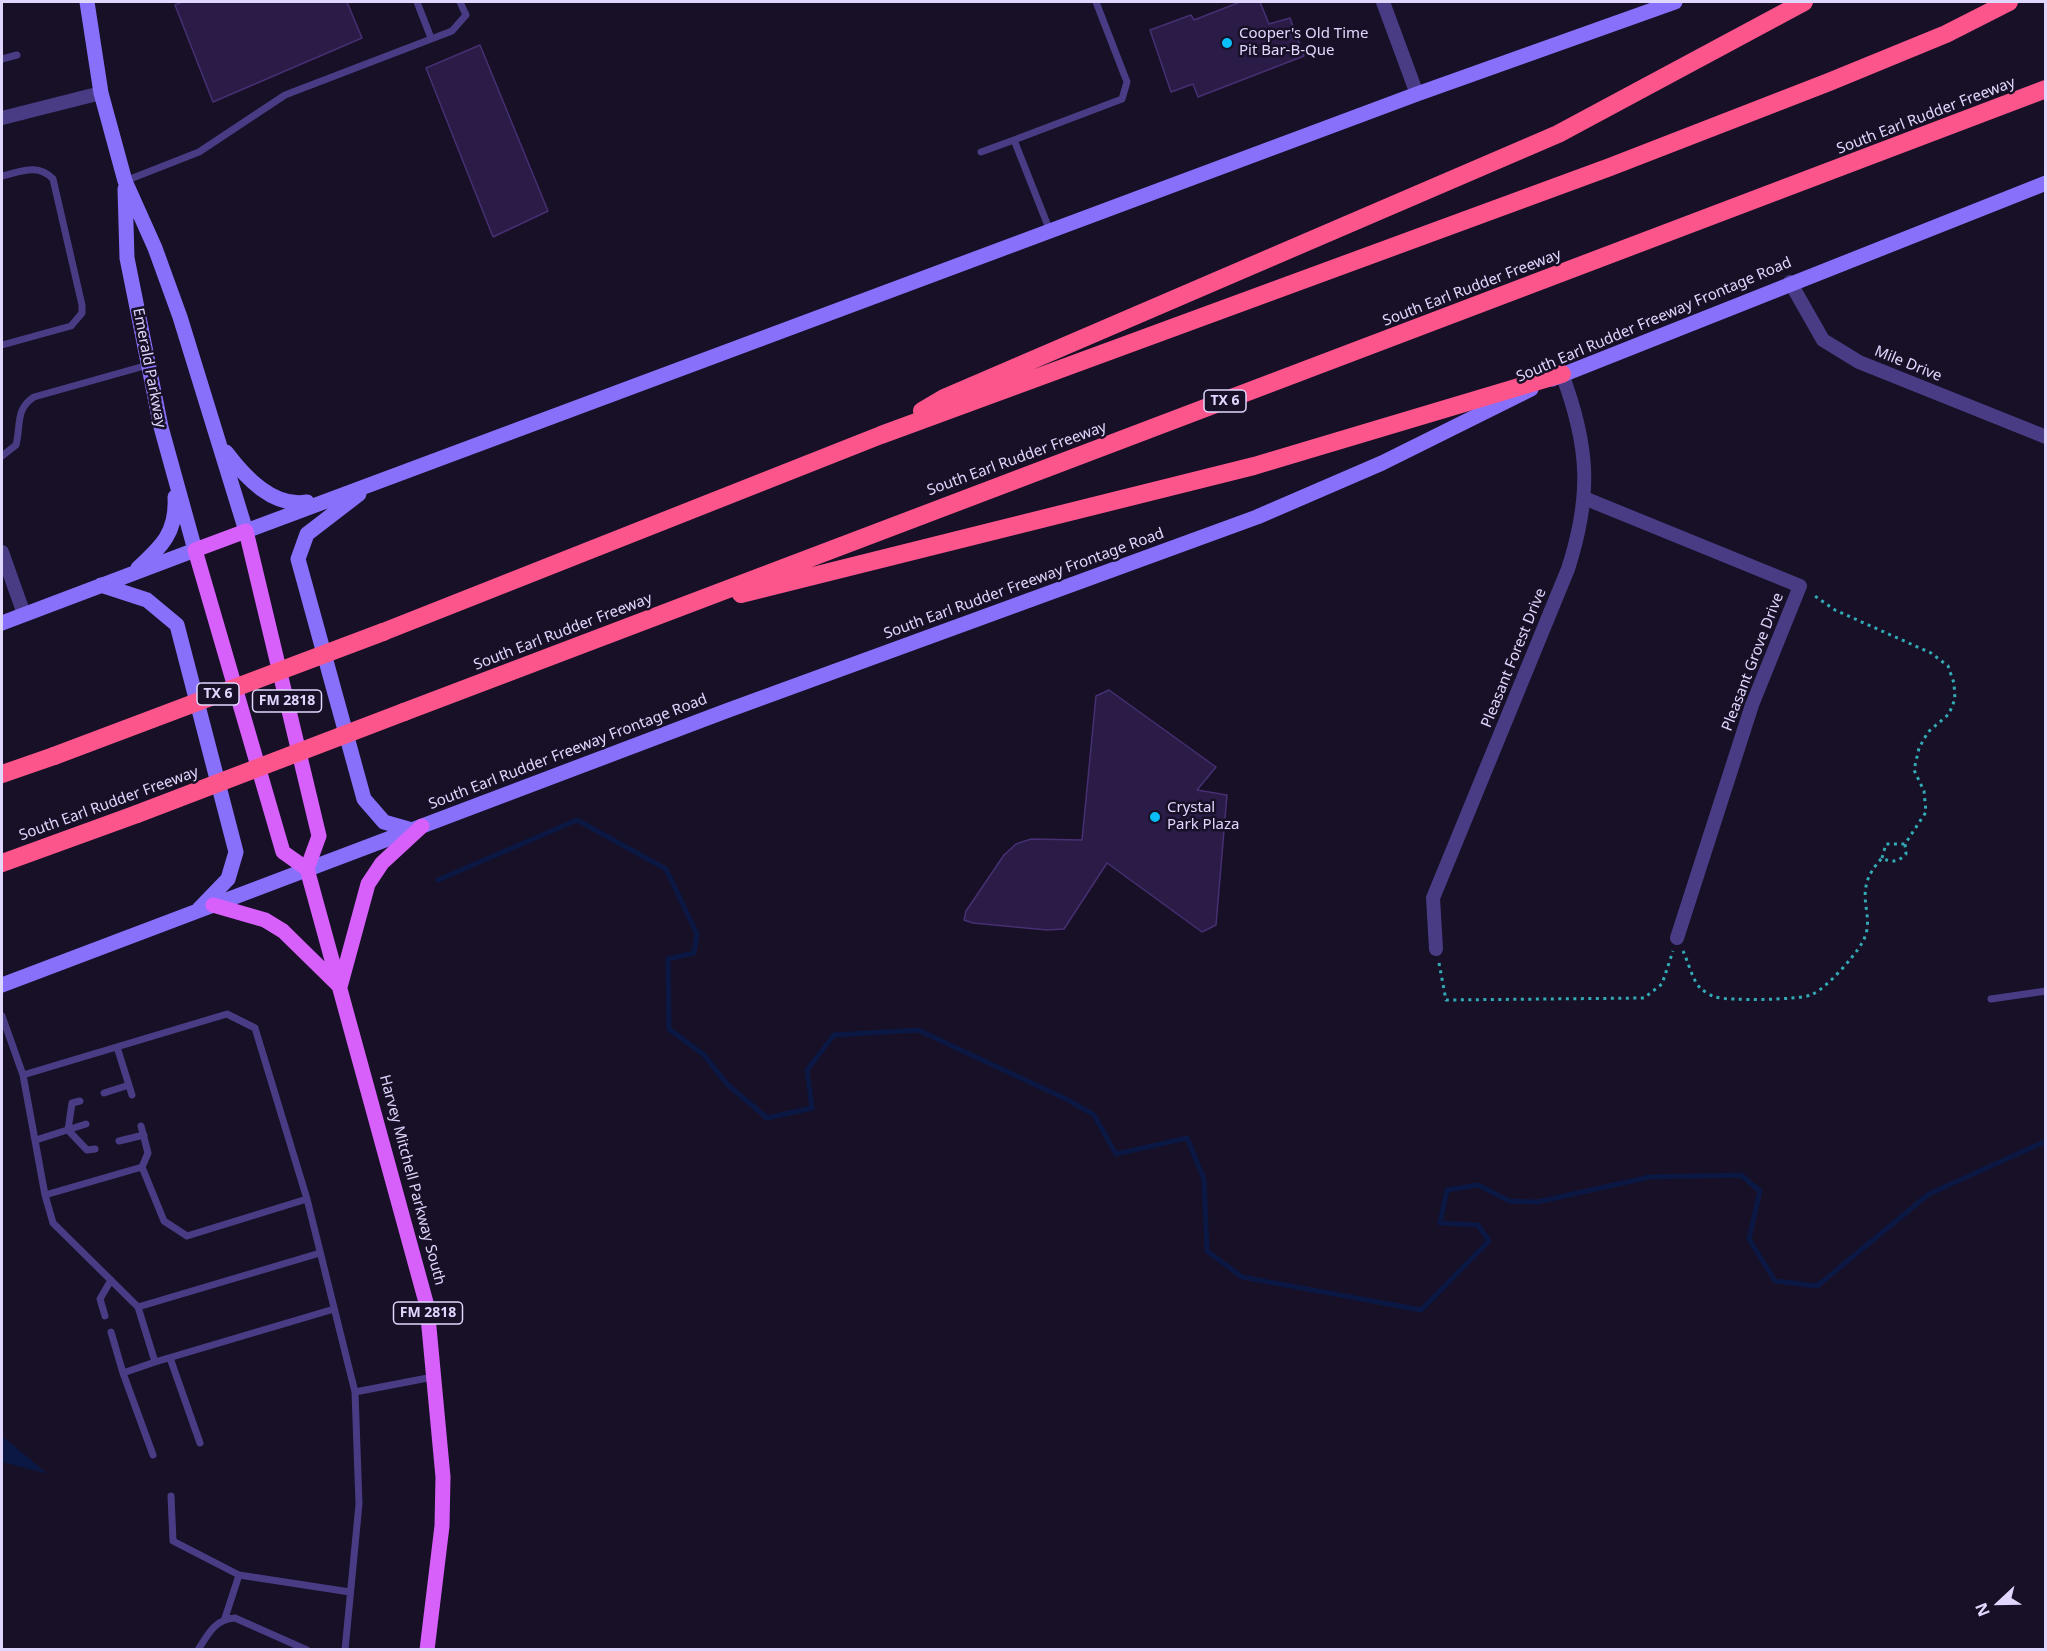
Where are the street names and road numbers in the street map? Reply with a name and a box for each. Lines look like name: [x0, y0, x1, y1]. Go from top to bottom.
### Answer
street label: South Earl Rudder Freeway: [1834, 74, 2018, 158]
street label: South Earl Rudder Freeway: [1380, 246, 1564, 330]
street label: South Earl Rudder Freeway Frontage Road: [1514, 254, 1794, 386]
street label: Emerald Parkway: [129, 307, 169, 429]
street label: Mile Drive: [1872, 342, 1944, 386]
road number: TX 6: [1204, 390, 1246, 412]
street label: South Earl Rudder Freeway: [925, 418, 1109, 500]
street label: South Earl Rudder Freeway Frontage Road: [881, 525, 1167, 643]
street label: Pleasant Forest Drive: [1478, 586, 1550, 730]
street label: South Earl Rudder Freeway: [471, 590, 655, 674]
street label: Pleasant Grove Drive: [1718, 590, 1788, 734]
road number: TX 6: [197, 683, 239, 705]
road number: FM 2818: [252, 690, 322, 712]
street label: South Earl Rudder Freeway Frontage Road: [426, 690, 710, 814]
street label: South Earl Rudder Freeway: [17, 763, 201, 845]
street label: Harvey Mitchell Parkway South: [375, 1073, 449, 1287]
road number: FM 2818: [394, 1302, 462, 1324]

